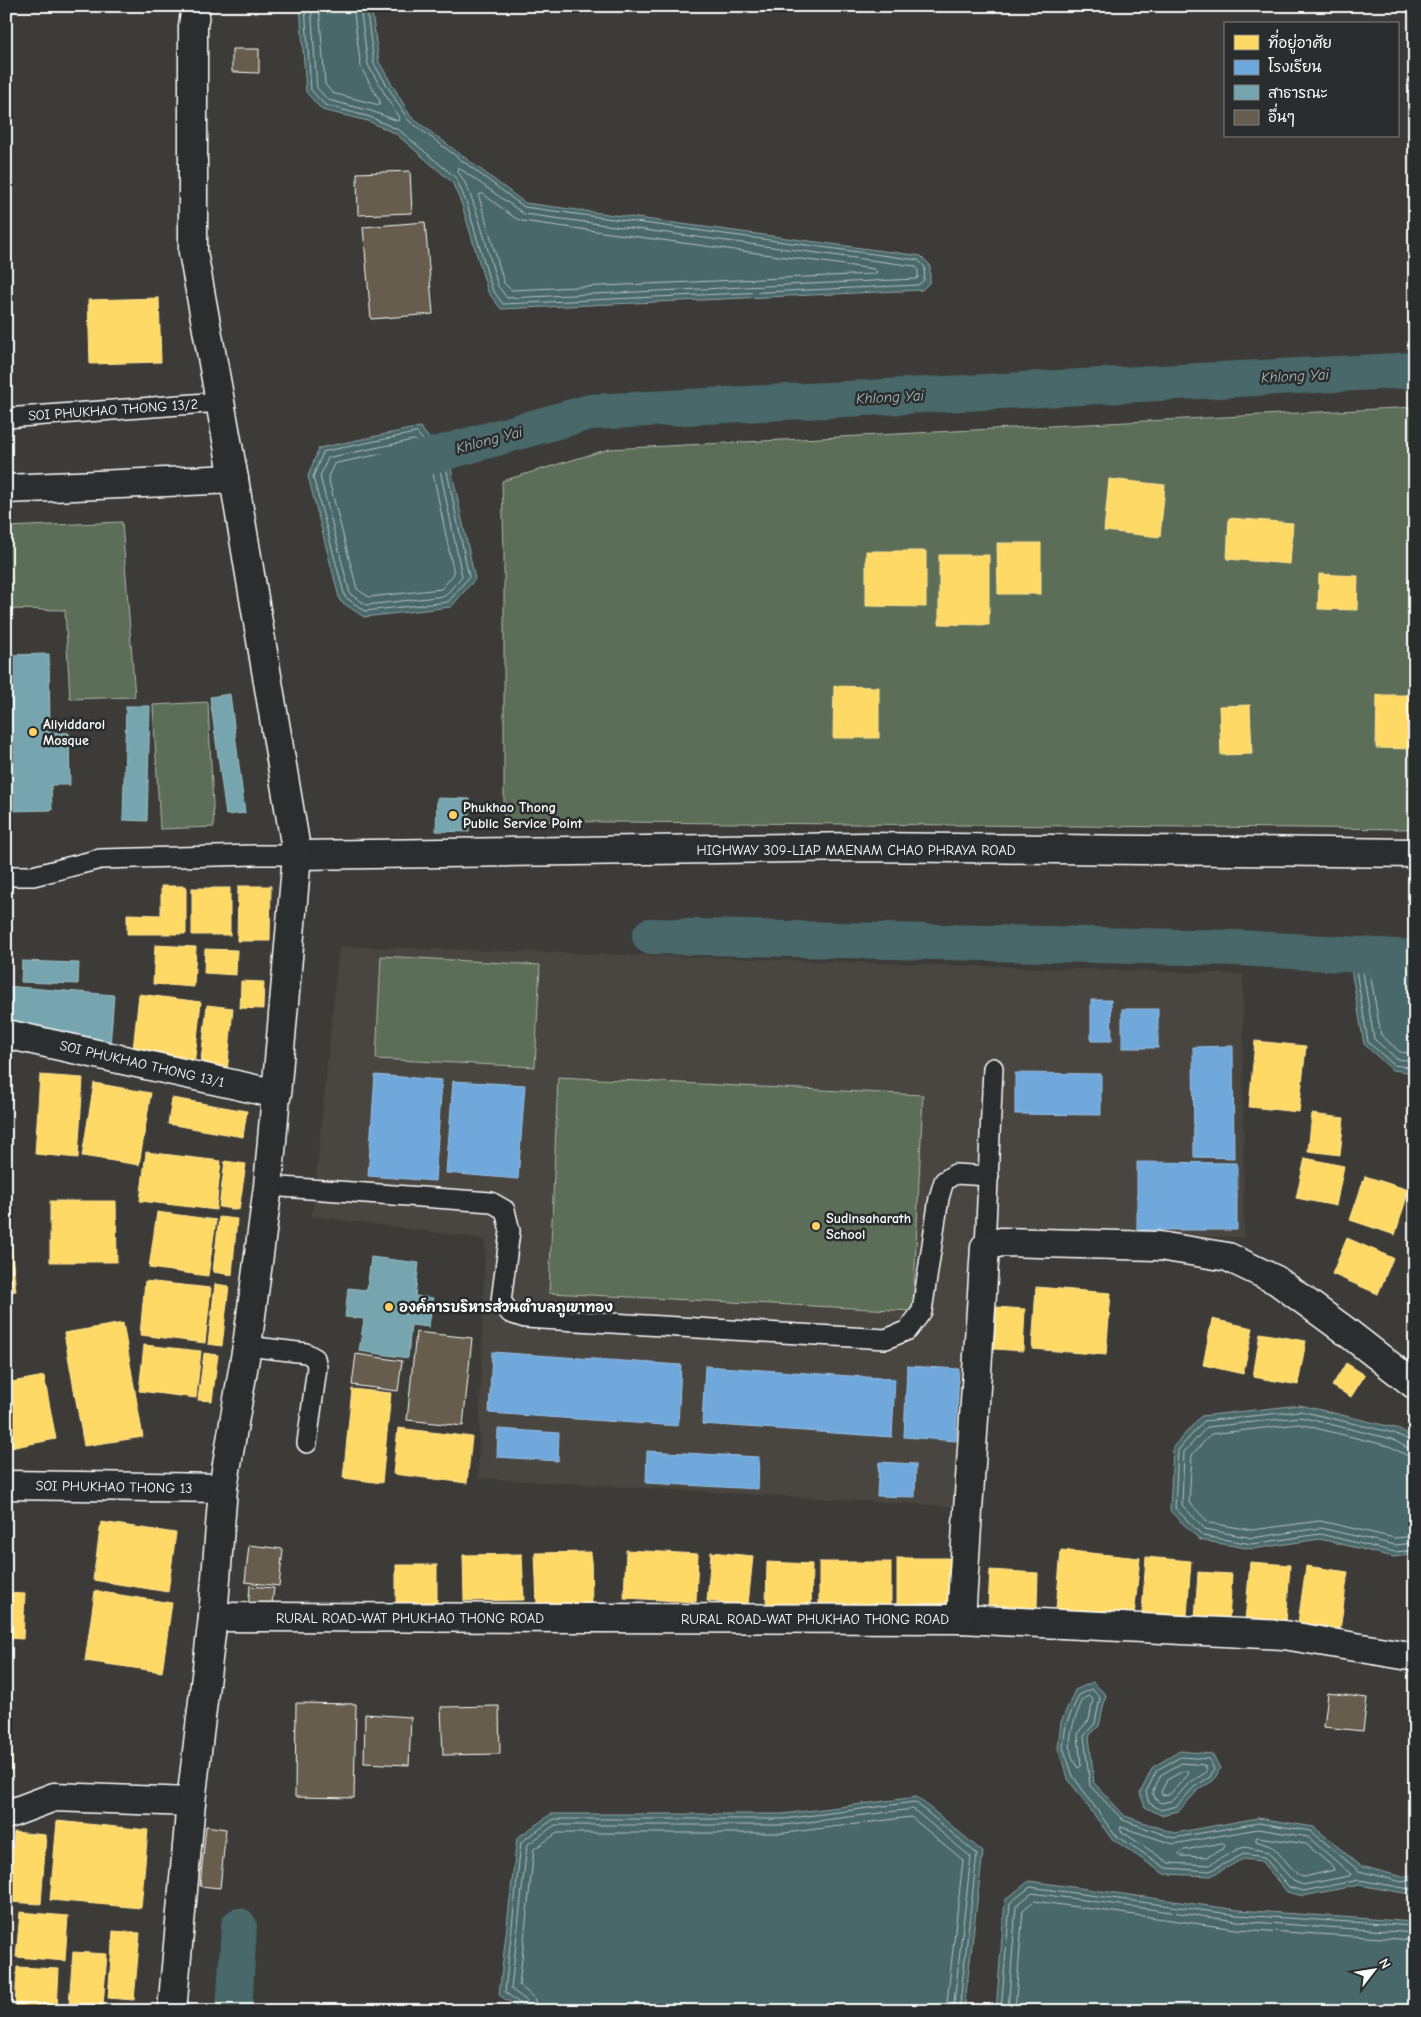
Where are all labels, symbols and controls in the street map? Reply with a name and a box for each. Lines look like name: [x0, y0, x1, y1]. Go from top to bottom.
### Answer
legend: [1224, 22, 1398, 138]
text: ที่อยู่อาศัย: [1268, 29, 1332, 54]
text: โรงเรียน: [1268, 57, 1322, 76]
text: สาธารณะ: [1268, 84, 1328, 102]
text: อื่นๆ: [1268, 103, 1295, 127]
water label: Khlong Yai: [1261, 365, 1330, 387]
water label: Khlong Yai: [856, 386, 925, 408]
street label: SOI PHUKHAO THONG 13/2: [27, 396, 199, 424]
water label: Khlong Yai: [454, 422, 525, 457]
place label: Aliyiddaroi Mosque: [43, 716, 105, 749]
marker: Aliyiddaroi Mosque: [27, 726, 39, 738]
place label: Phukhao Thong Public Service Point: [463, 799, 583, 832]
marker: Phukhao Thong Public Service Point: [447, 809, 459, 821]
street label: HIGHWAY 309-LIAP MAENAM CHAO PHRAYA ROAD: [696, 842, 1016, 859]
street label: SOI PHUKHAO THONG 13/1: [58, 1037, 226, 1091]
place label: Sudinsaharath School: [826, 1210, 911, 1243]
marker: Sudinsaharath School: [810, 1220, 822, 1232]
place label: องค์การบริหารส่วนตำบลภูเขาทอง: [399, 1297, 613, 1318]
marker: องค์การบริหารส่วนตำบลภูเขาทอง: [383, 1301, 395, 1313]
street label: SOI PHUKHAO THONG 13: [35, 1477, 193, 1497]
street label: RURAL ROAD-WAT PHUKHAO THONG ROAD: [276, 1610, 544, 1627]
street label: RURAL ROAD-WAT PHUKHAO THONG ROAD: [681, 1611, 949, 1628]
north arrow: [1348, 1944, 1398, 1994]
text: N: [1375, 1955, 1394, 1972]

